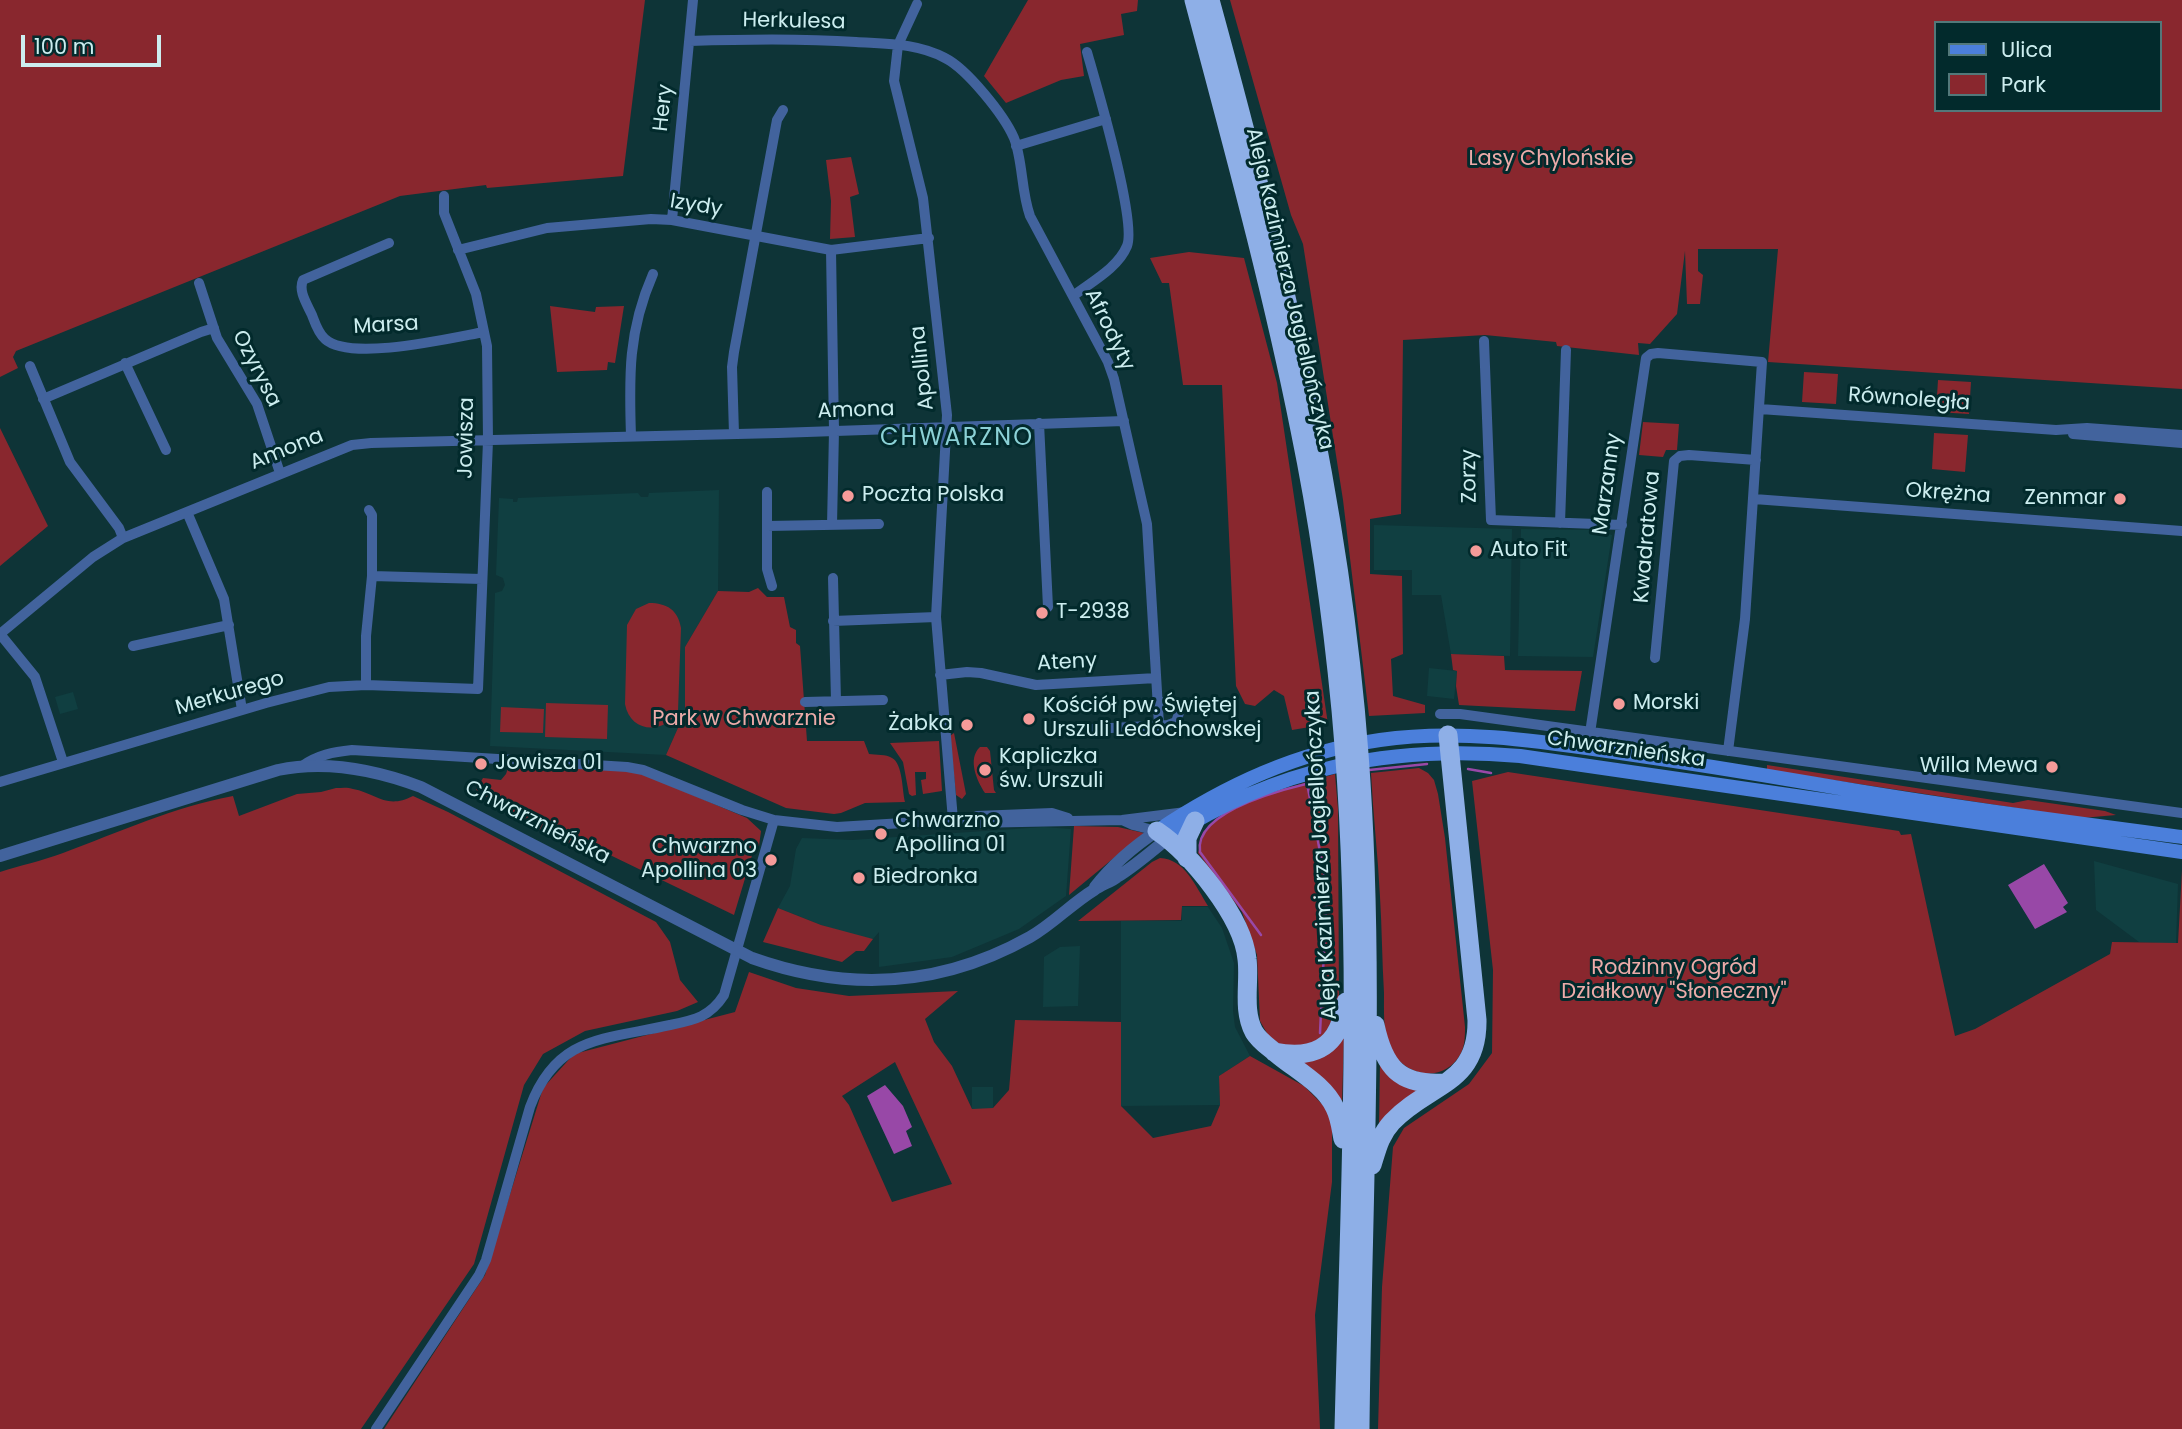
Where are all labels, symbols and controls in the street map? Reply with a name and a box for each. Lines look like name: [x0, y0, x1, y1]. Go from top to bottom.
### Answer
street label: Herkulesa: [742, 9, 846, 35]
scale bar: [24, 21, 164, 65]
legend: [1934, 21, 2161, 112]
text: 100 m: [34, 32, 94, 61]
text: Ulica: [2001, 35, 2052, 64]
text: Park: [2001, 70, 2046, 99]
street label: Hery: [649, 83, 679, 133]
street label: Aleja Kazimierza Jagiellończyka: [1240, 125, 1338, 453]
park label: Lasy Chylońskie: [1468, 147, 1634, 173]
street label: Izydy: [668, 189, 724, 223]
street label: Afrodyty: [1078, 285, 1140, 375]
street label: Marsa: [353, 312, 419, 340]
street label: Apollina: [906, 324, 940, 412]
street label: Ozyrysa: [226, 326, 286, 412]
street label: Równoległa: [1847, 383, 1971, 417]
street label: Jowisza: [454, 397, 480, 479]
street label: Amona: [817, 397, 895, 425]
street label: Amona: [247, 424, 327, 476]
district label: CHWARZNO: [881, 425, 1033, 453]
street label: Marzanny: [1588, 431, 1628, 537]
street label: Zorzy: [1457, 449, 1483, 503]
street label: Kwadratowa: [1630, 470, 1666, 604]
street label: Okrężna: [1905, 478, 1991, 510]
place label: Poczta Polska: [862, 483, 1004, 509]
place label: Zenmar: [2025, 486, 2106, 512]
marker: Poczta Polska: [840, 488, 856, 504]
marker: Zenmar: [2112, 491, 2128, 507]
place label: Auto Fit: [1490, 538, 1568, 564]
marker: Auto Fit: [1468, 543, 1484, 559]
place label: T-2938: [1056, 600, 1130, 626]
marker: T-2938: [1034, 605, 1050, 621]
street label: Ateny: [1036, 649, 1098, 677]
street label: Merkurego: [173, 666, 287, 722]
street label: Aleja Kazimierza Jagiellończyka: [1301, 690, 1343, 1020]
place label: Morski: [1633, 691, 1699, 717]
place label: Kościół pw. Świętej Urszuli Ledóchowskej: [1043, 694, 1261, 744]
marker: Morski: [1611, 696, 1627, 712]
park label: Park w Chwarznie: [652, 707, 836, 733]
marker: Kościół pw. Świętej Urszuli Ledóchowskej: [1021, 711, 1037, 727]
place label: Żabka: [888, 712, 953, 738]
marker: Żabka: [959, 717, 975, 733]
street label: Chwarznieńska: [1545, 726, 1707, 774]
place label: Kapliczka św. Urszuli: [999, 745, 1103, 795]
place label: Jowisza 01: [495, 751, 602, 777]
place label: Willa Mewa: [1920, 754, 2038, 780]
marker: Jowisza 01: [473, 756, 489, 772]
marker: Willa Mewa: [2044, 759, 2060, 775]
marker: Kapliczka św. Urszuli: [977, 762, 993, 778]
street label: Chwarznieńska: [460, 776, 614, 870]
place label: Chwarzno Apollina 01: [895, 809, 1005, 859]
marker: Chwarzno Apollina 01: [873, 826, 889, 842]
place label: Chwarzno Apollina 03: [641, 835, 757, 885]
marker: Chwarzno Apollina 03: [763, 852, 779, 868]
place label: Biedronka: [873, 865, 978, 891]
marker: Biedronka: [851, 870, 867, 886]
park label: Rodzinny Ogród Działkowy "Słoneczny": [1561, 956, 1787, 1006]

